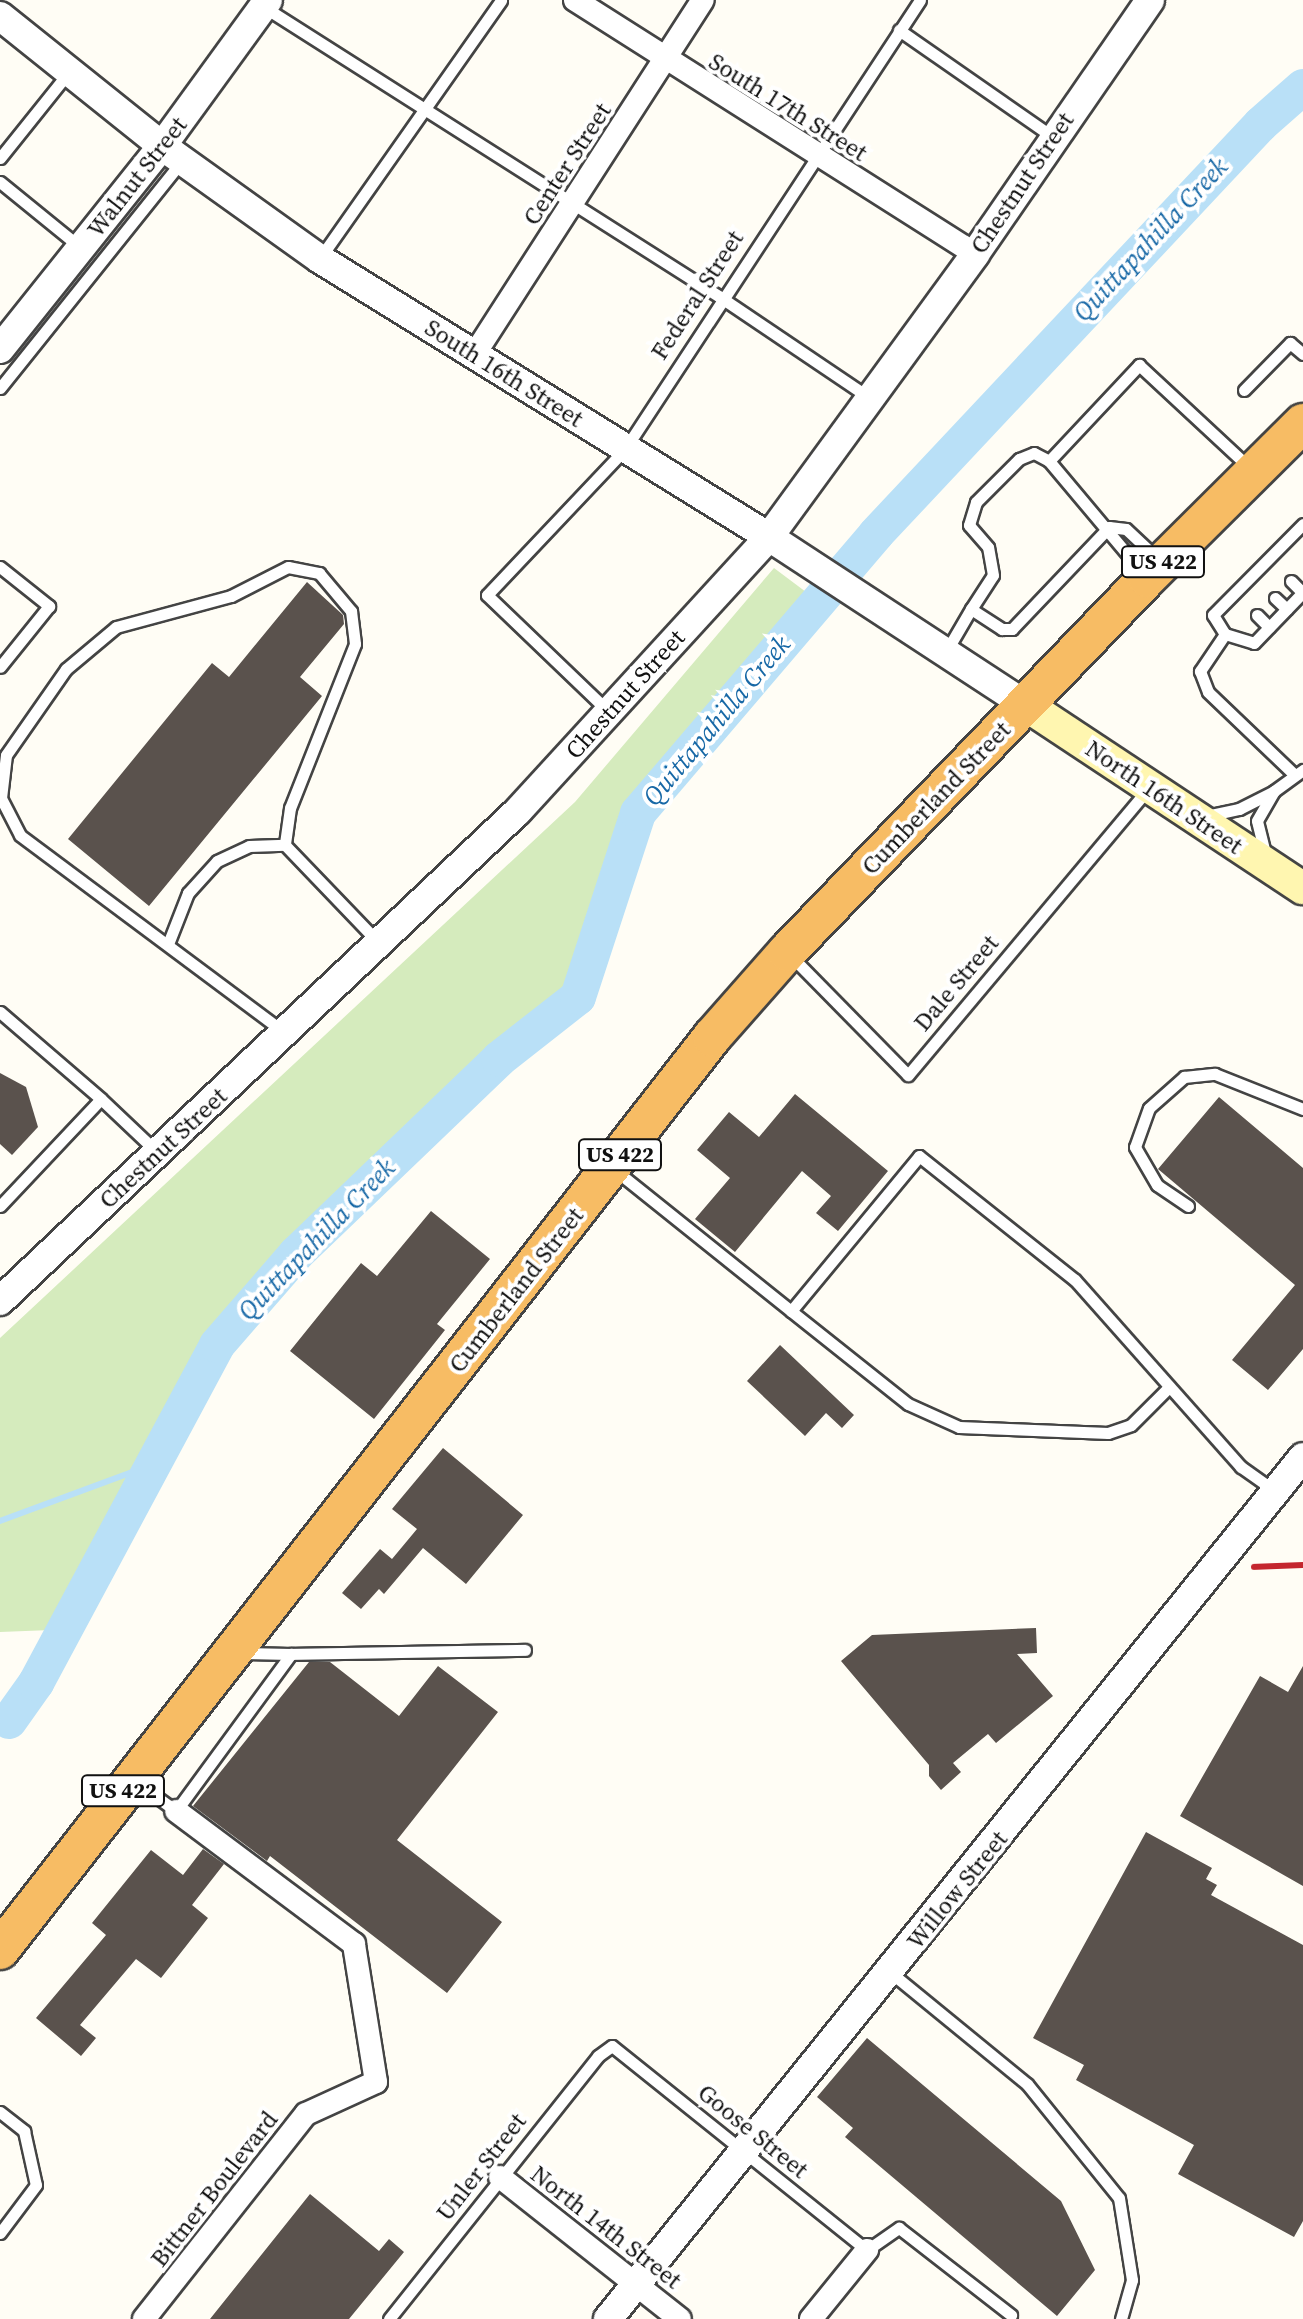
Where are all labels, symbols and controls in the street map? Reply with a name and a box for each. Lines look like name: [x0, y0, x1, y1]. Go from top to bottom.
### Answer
street label: South 17th Street: [704, 47, 872, 167]
street label: Center Street: [517, 98, 617, 230]
street label: Chestnut Street: [964, 107, 1080, 259]
street label: Walnut Street: [81, 111, 193, 243]
water label: Quittapahilla Creek: [1067, 152, 1235, 328]
street label: Federal Street: [645, 225, 749, 365]
street label: South 16th Street: [420, 313, 588, 433]
road number: US 422: [1119, 544, 1207, 580]
street label: Chestnut Street: [559, 623, 691, 765]
water label: Quittapahilla Creek: [637, 630, 797, 812]
street label: Cumberland Street: [856, 716, 1016, 880]
street label: North 16th Street: [1080, 734, 1248, 860]
street label: Dale Street: [908, 929, 1004, 1037]
street label: Chestnut Street: [93, 1082, 233, 1214]
road number: US 422: [576, 1137, 664, 1173]
water label: Quittapahilla Creek: [232, 1153, 402, 1327]
street label: Cumberland Street: [443, 1202, 589, 1378]
road number: US 422: [79, 1773, 167, 1809]
street label: Willow Street: [901, 1825, 1013, 1955]
street label: Goose Street: [692, 2078, 814, 2184]
street label: Bittner Boulevard: [144, 2106, 284, 2272]
street label: Unler Street: [430, 2108, 532, 2226]
street label: North 14th Street: [525, 2159, 687, 2295]

